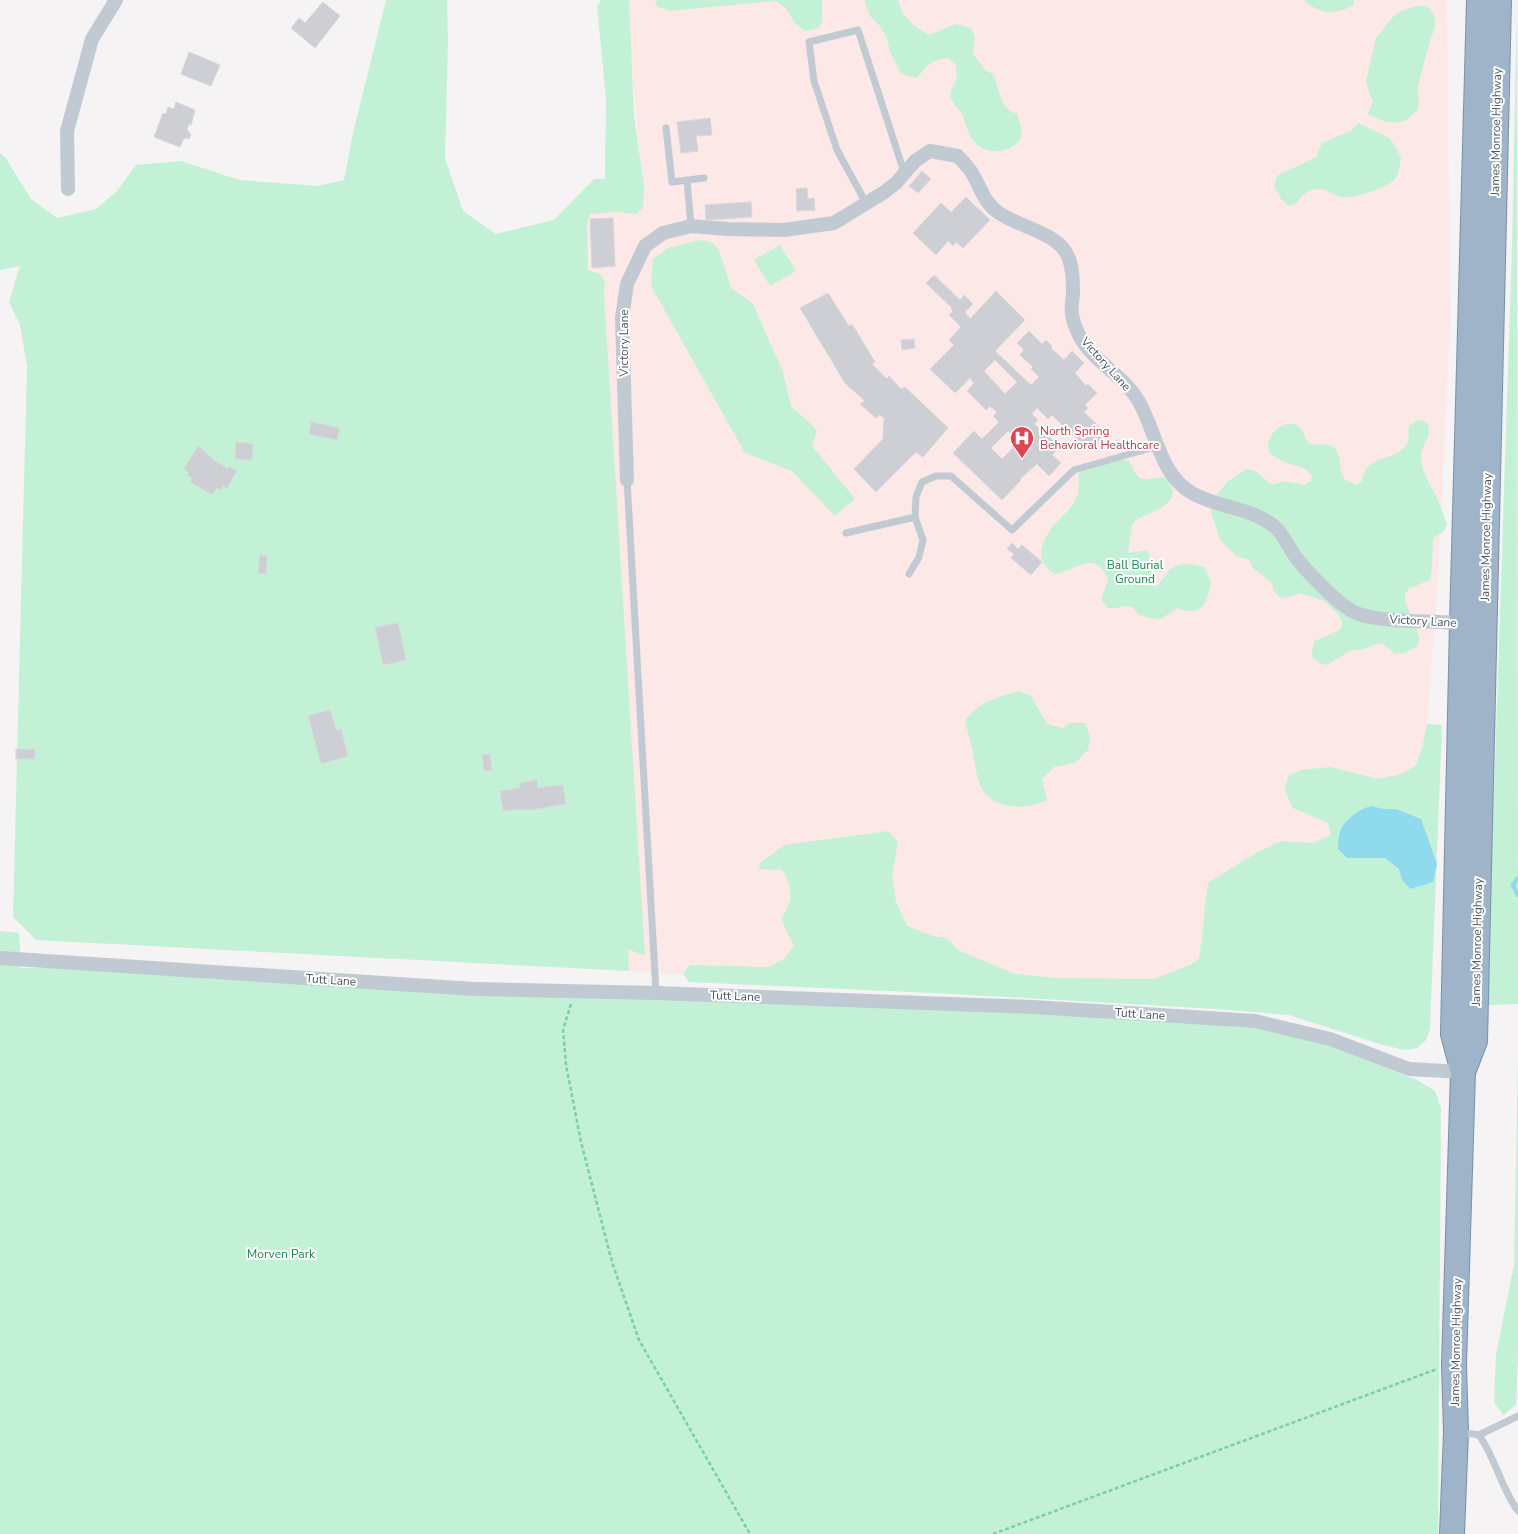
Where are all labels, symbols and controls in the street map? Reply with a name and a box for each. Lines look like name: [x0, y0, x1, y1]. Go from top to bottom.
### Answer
street label: James Monroe Highway: [1487, 67, 1505, 197]
street label: Victory Lane: [616, 309, 632, 378]
street label: Victory Lane: [1077, 333, 1135, 394]
place label: North Spring Behavioral Healthcare: [1040, 423, 1159, 453]
hospital icon: North Spring Behavioral Healthcare: [1009, 425, 1035, 459]
street label: James Monroe Highway: [1477, 472, 1495, 602]
park label: Ball Burial Ground: [1107, 557, 1164, 587]
street label: Victory Lane: [1388, 611, 1457, 631]
street label: James Monroe Highway: [1468, 877, 1486, 1007]
street label: Tutt Lane: [305, 970, 357, 990]
street label: Tutt Lane: [709, 987, 761, 1005]
street label: Tutt Lane: [1114, 1004, 1166, 1024]
park label: Morven Park: [247, 1246, 316, 1262]
street label: James Monroe Highway: [1447, 1277, 1465, 1407]

